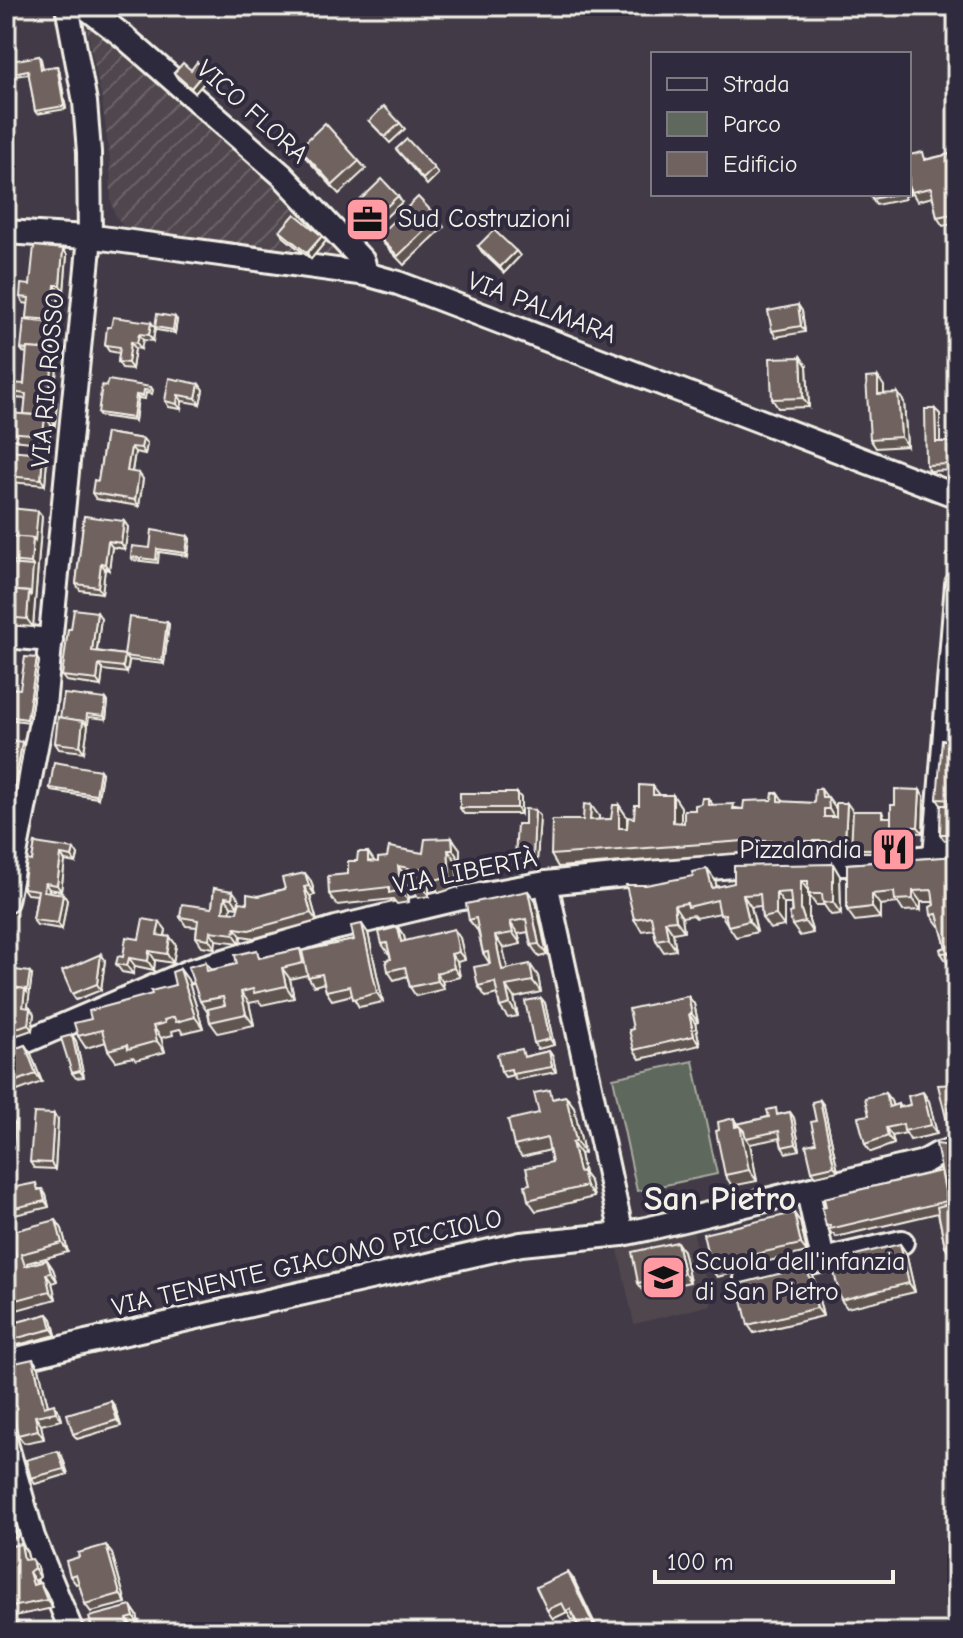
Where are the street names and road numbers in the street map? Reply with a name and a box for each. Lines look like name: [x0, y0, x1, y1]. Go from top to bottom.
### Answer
street label: VICO FLORA: [190, 54, 314, 170]
street label: VIA PALMARA: [463, 266, 621, 350]
street label: VIA RIO ROSSO: [25, 291, 71, 469]
street label: VIA LIBERTÀ: [390, 842, 539, 901]
street label: VIA TENENTE GIACOMO PICCIOLO: [109, 1203, 505, 1323]

